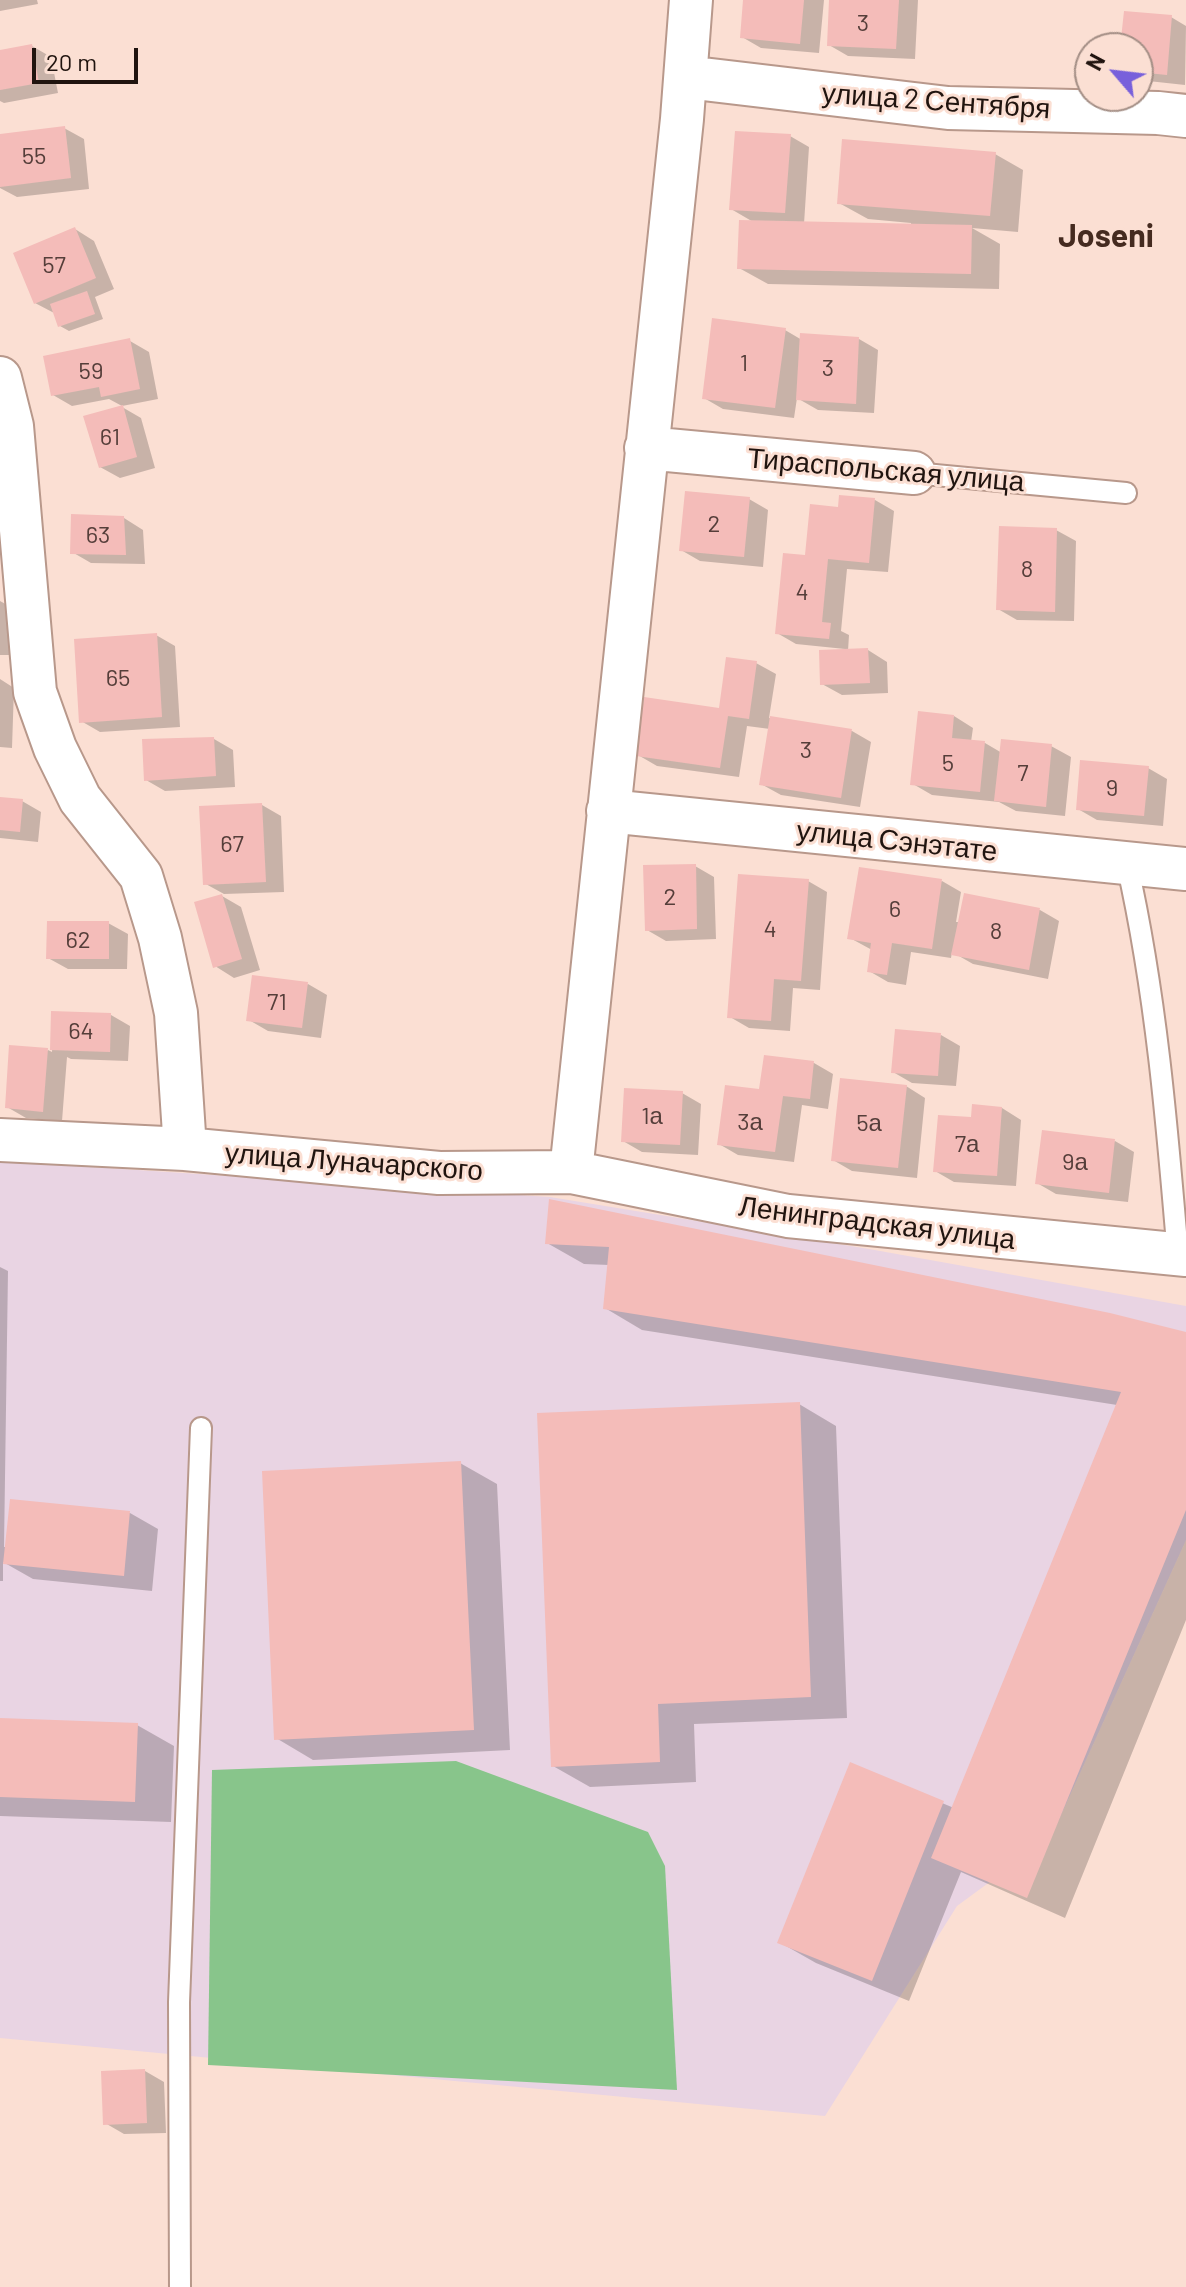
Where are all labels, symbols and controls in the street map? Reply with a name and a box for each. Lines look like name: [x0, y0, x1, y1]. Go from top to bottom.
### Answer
house number: 3: [857, 9, 869, 37]
scale bar: [36, 32, 142, 82]
north arrow: [1074, 32, 1154, 112]
text: 20 m: [46, 47, 97, 76]
text: N: [1080, 49, 1109, 74]
street label: улица 2 Сентября: [821, 76, 1051, 126]
house number: 55: [22, 142, 46, 170]
district label: Joseni: [1058, 217, 1154, 255]
house number: 57: [42, 251, 66, 279]
house number: 1: [740, 349, 748, 377]
house number: 3: [822, 354, 834, 382]
house number: 59: [79, 357, 103, 385]
house number: 61: [100, 423, 120, 451]
street label: Тираспольская улица: [746, 441, 1026, 499]
house number: 2: [708, 510, 720, 538]
house number: 63: [86, 521, 110, 549]
house number: 8: [1021, 555, 1033, 583]
house number: 4: [795, 578, 809, 606]
house number: 65: [106, 664, 130, 692]
house number: 3: [800, 736, 812, 764]
house number: 5: [942, 749, 954, 777]
house number: 7: [1017, 759, 1029, 787]
house number: 9: [1106, 774, 1118, 802]
street label: улица Сэнэтате: [795, 814, 999, 868]
house number: 67: [220, 830, 244, 858]
house number: 2: [664, 883, 676, 911]
house number: 6: [889, 895, 901, 923]
house number: 4: [763, 915, 777, 943]
house number: 8: [990, 917, 1002, 945]
house number: 62: [65, 926, 91, 954]
house number: 71: [267, 988, 287, 1016]
house number: 64: [68, 1017, 94, 1045]
house number: 1а: [641, 1102, 663, 1130]
house number: 3а: [737, 1108, 763, 1136]
house number: 5а: [856, 1109, 882, 1137]
house number: 7а: [955, 1130, 979, 1158]
street label: улица Луначарского: [224, 1136, 484, 1188]
house number: 9а: [1062, 1148, 1088, 1176]
street label: Ленинградская улица: [737, 1189, 1017, 1257]

